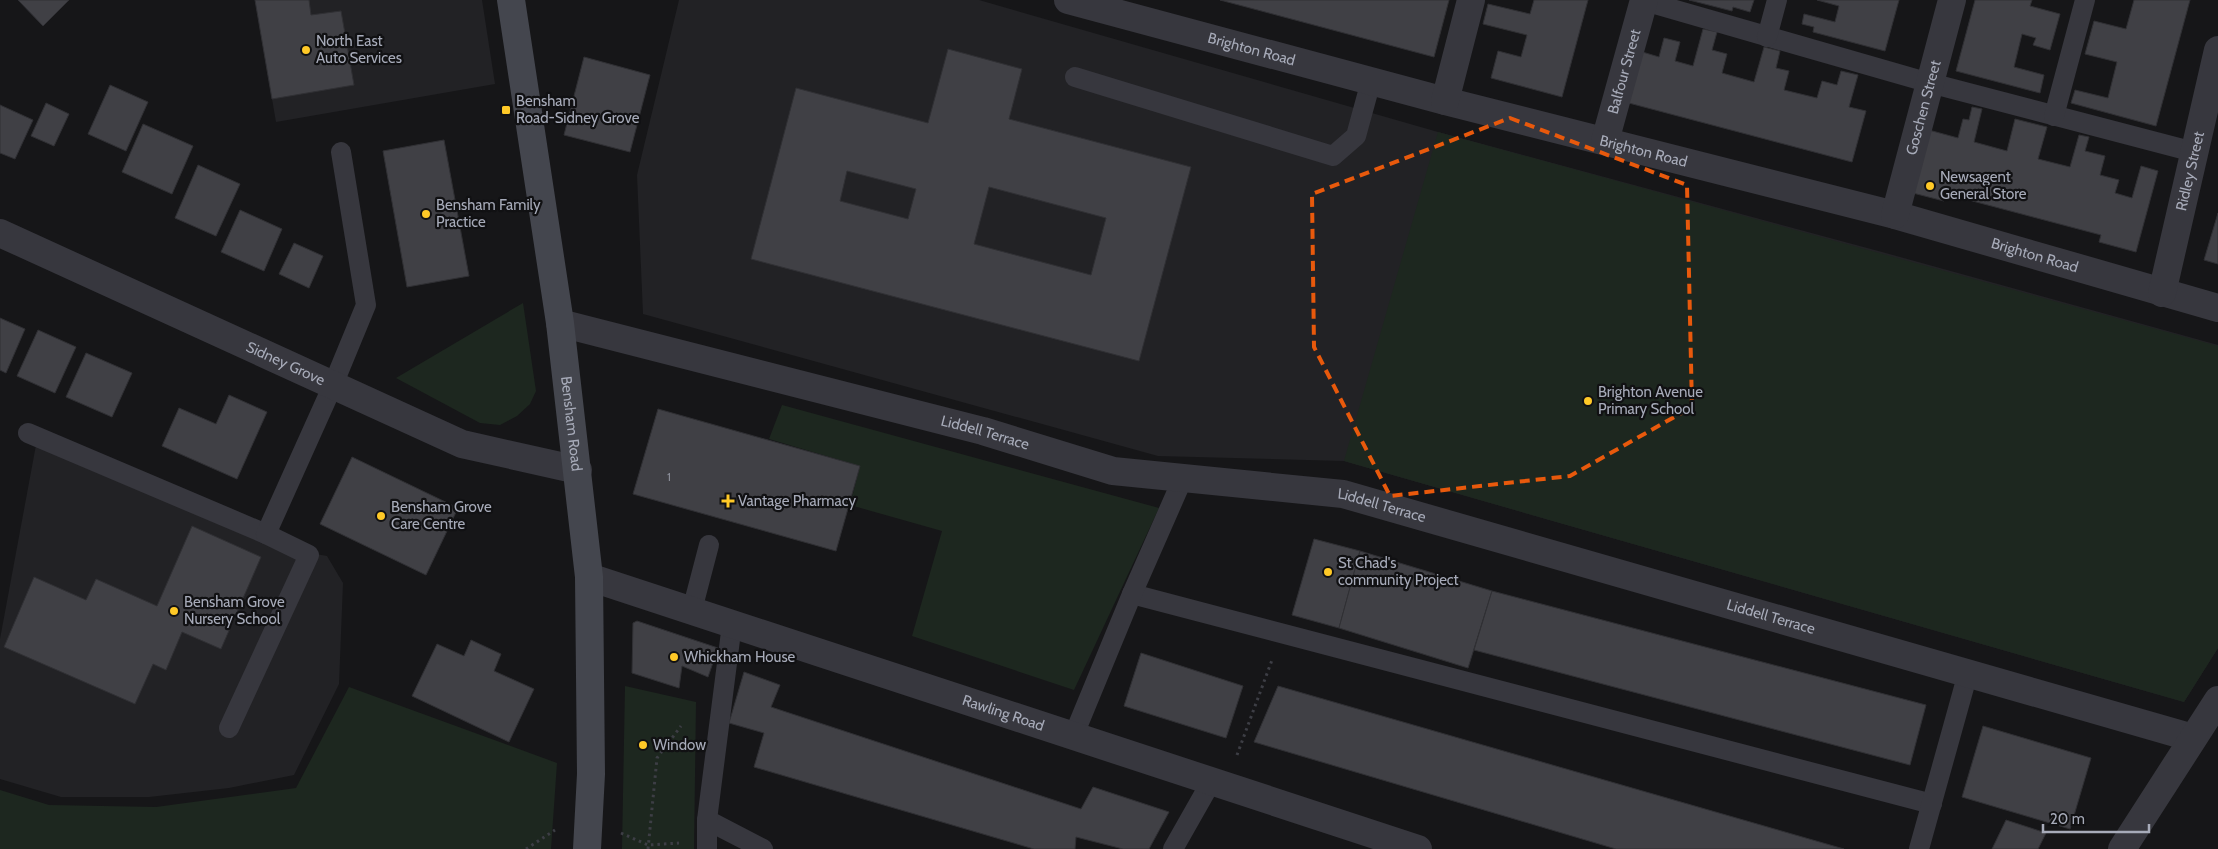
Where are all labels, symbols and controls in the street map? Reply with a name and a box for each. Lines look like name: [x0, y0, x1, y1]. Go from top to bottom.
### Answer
street label: Balfour Street: [1604, 27, 1645, 116]
street label: Brighton Road: [1206, 29, 1297, 69]
place label: North East Auto Services: [316, 32, 402, 67]
marker: North East Auto Services: [300, 44, 312, 56]
street label: Goschen Street: [1902, 58, 1945, 157]
place label: Bensham Road-Sidney Grove: [516, 92, 640, 127]
marker: Bensham Road-Sidney Grove: [500, 104, 512, 116]
street label: Ridley Street: [2172, 130, 2208, 213]
street label: Brighton Road: [1598, 132, 1689, 171]
place label: Newsagent General Store: [1940, 168, 2027, 203]
marker: Newsagent General Store: [1924, 180, 1936, 192]
place label: Bensham Family Practice: [436, 196, 541, 231]
marker: Bensham Family Practice: [420, 208, 432, 220]
street label: Brighton Road: [1989, 234, 2080, 276]
street label: Sidney Grove: [243, 338, 328, 389]
street label: Bensham Road: [557, 375, 586, 472]
place label: Brighton Avenue Primary School: [1598, 383, 1703, 418]
marker: Brighton Avenue Primary School: [1582, 395, 1594, 407]
street label: Liddell Terrace: [939, 412, 1032, 454]
house number: 1: [667, 469, 671, 484]
street label: Liddell Terrace: [1337, 485, 1428, 526]
place label: Vantage Pharmacy: [738, 492, 857, 510]
marker: Vantage Pharmacy: [722, 495, 734, 507]
place label: Bensham Grove Care Centre: [391, 498, 492, 533]
marker: Bensham Grove Care Centre: [375, 510, 387, 522]
place label: St Chad's community Project: [1338, 554, 1459, 589]
marker: St Chad's community Project: [1322, 566, 1334, 578]
place label: Bensham Grove Nursery School: [184, 593, 285, 628]
street label: Liddell Terrace: [1725, 596, 1818, 638]
marker: Bensham Grove Nursery School: [168, 605, 180, 617]
place label: Whickham House: [684, 648, 796, 666]
marker: Whickham House: [668, 651, 680, 663]
street label: Rawling Road: [960, 691, 1047, 735]
place label: Window: [653, 736, 706, 754]
marker: Window: [637, 739, 649, 751]
scale bar: [2043, 802, 2149, 834]
text: 20 m: [2050, 810, 2085, 828]

